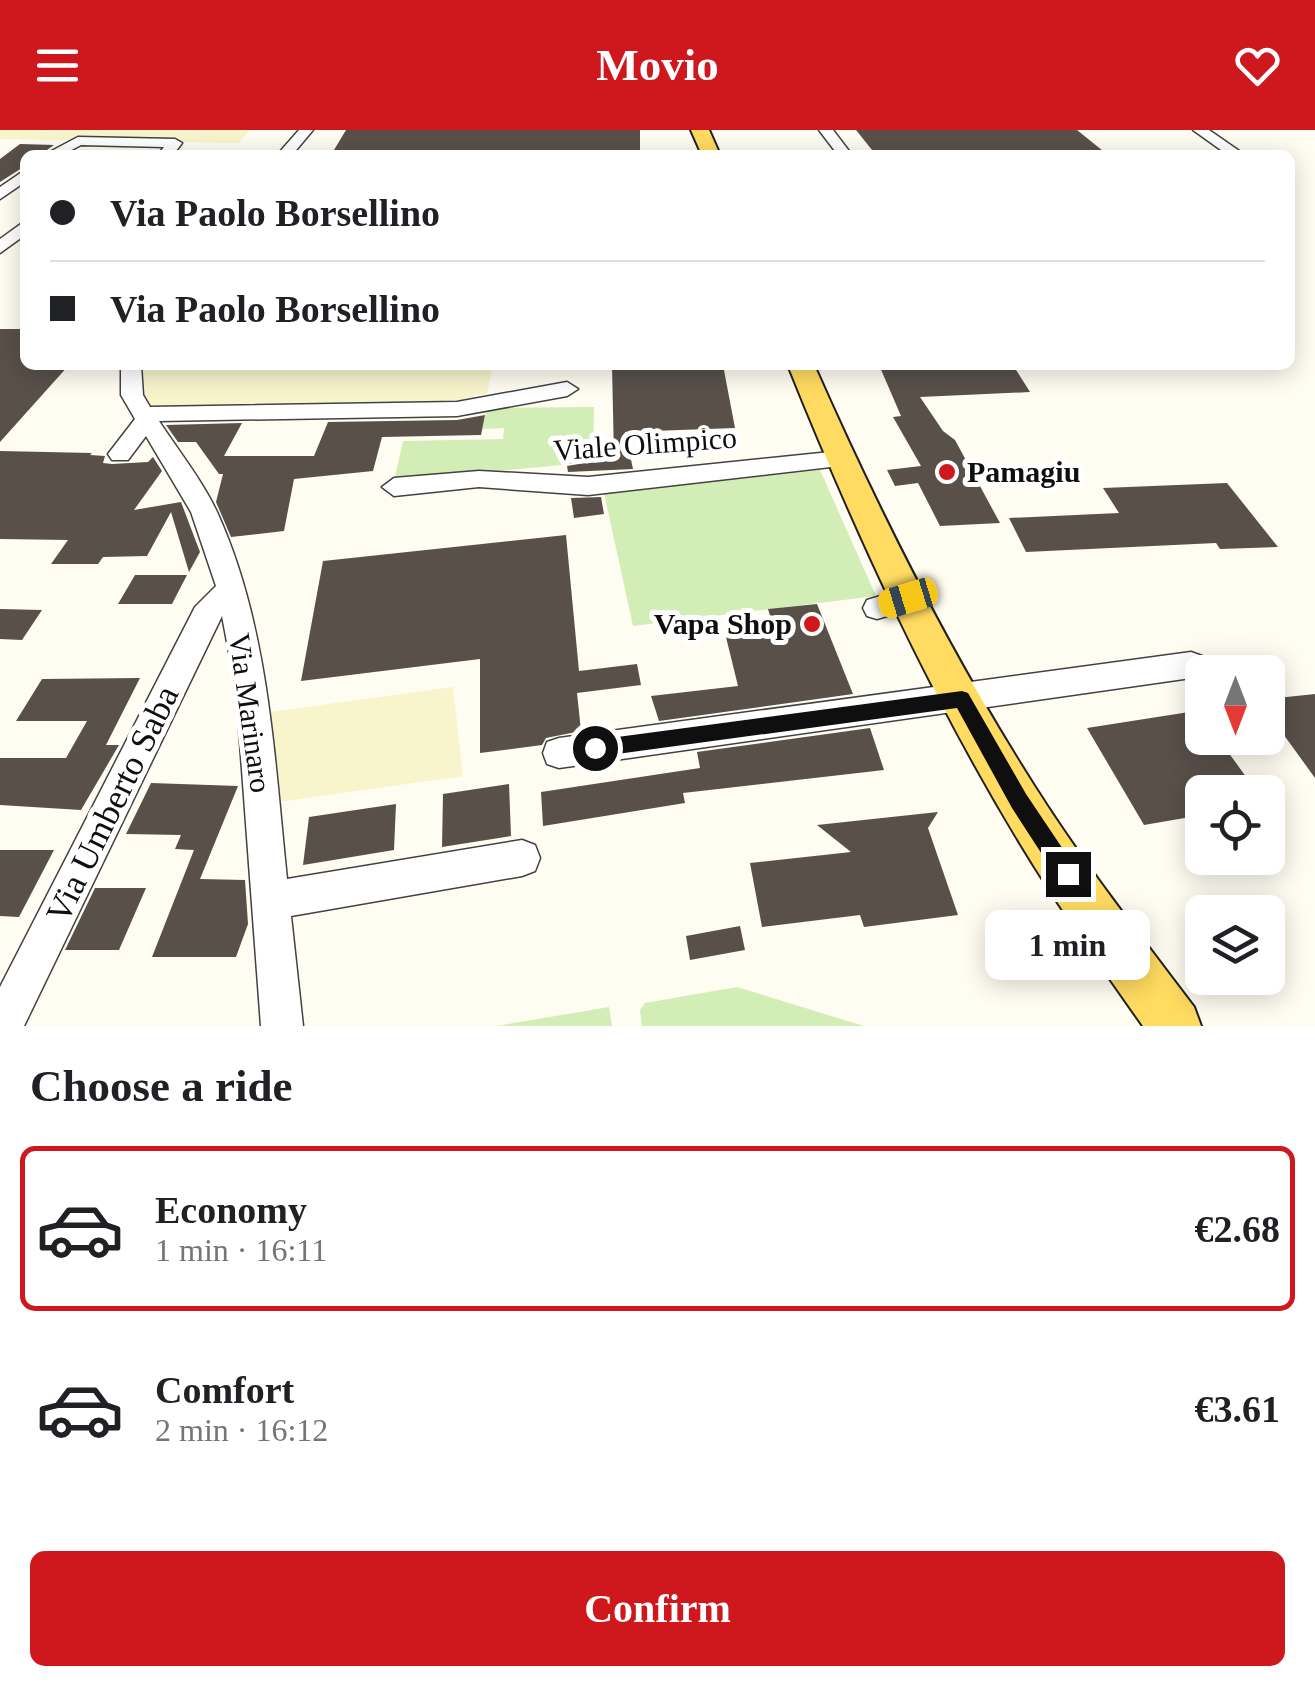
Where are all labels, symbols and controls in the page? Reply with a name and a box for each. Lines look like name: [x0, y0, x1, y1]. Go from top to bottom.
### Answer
icon: menu: [30, 38, 85, 93]
icon: heart: [1230, 38, 1285, 93]
text: Movio: [596, 40, 719, 90]
text: Via Paolo Borsellino: [110, 192, 440, 234]
text: Via Paolo Borsellino: [110, 288, 440, 330]
street label: Viale Olimpico: [552, 421, 738, 466]
place label: Pamagiu: [967, 455, 1080, 488]
marker: Pamagiu: [936, 461, 958, 483]
car: [875, 575, 941, 621]
place label: Vapa Shop: [654, 607, 792, 640]
marker: Vapa Shop: [801, 613, 823, 635]
street label: Via Marinaro: [223, 631, 278, 795]
north arrow: [1185, 655, 1285, 755]
map controls: [1185, 655, 1285, 995]
street label: Via Umberto Saba: [38, 679, 187, 929]
route start: [573, 726, 618, 771]
button: locate: [1185, 775, 1285, 875]
route end: [1046, 852, 1091, 897]
button: layers: [1185, 895, 1285, 995]
callout: 1 min: [986, 909, 1150, 979]
text: 1 min: [1029, 927, 1106, 963]
text: Choose a ride: [30, 1061, 293, 1111]
icon: car: [35, 1184, 125, 1274]
text: Economy: [155, 1189, 307, 1231]
text: €2.68: [1195, 1208, 1280, 1250]
text: 1 min · 16:11: [155, 1232, 327, 1268]
icon: car: [35, 1364, 125, 1454]
text: Comfort: [155, 1369, 294, 1411]
text: €3.61: [1195, 1388, 1280, 1430]
text: 2 min · 16:12: [155, 1412, 328, 1448]
button: Confirm: [30, 1551, 1285, 1666]

